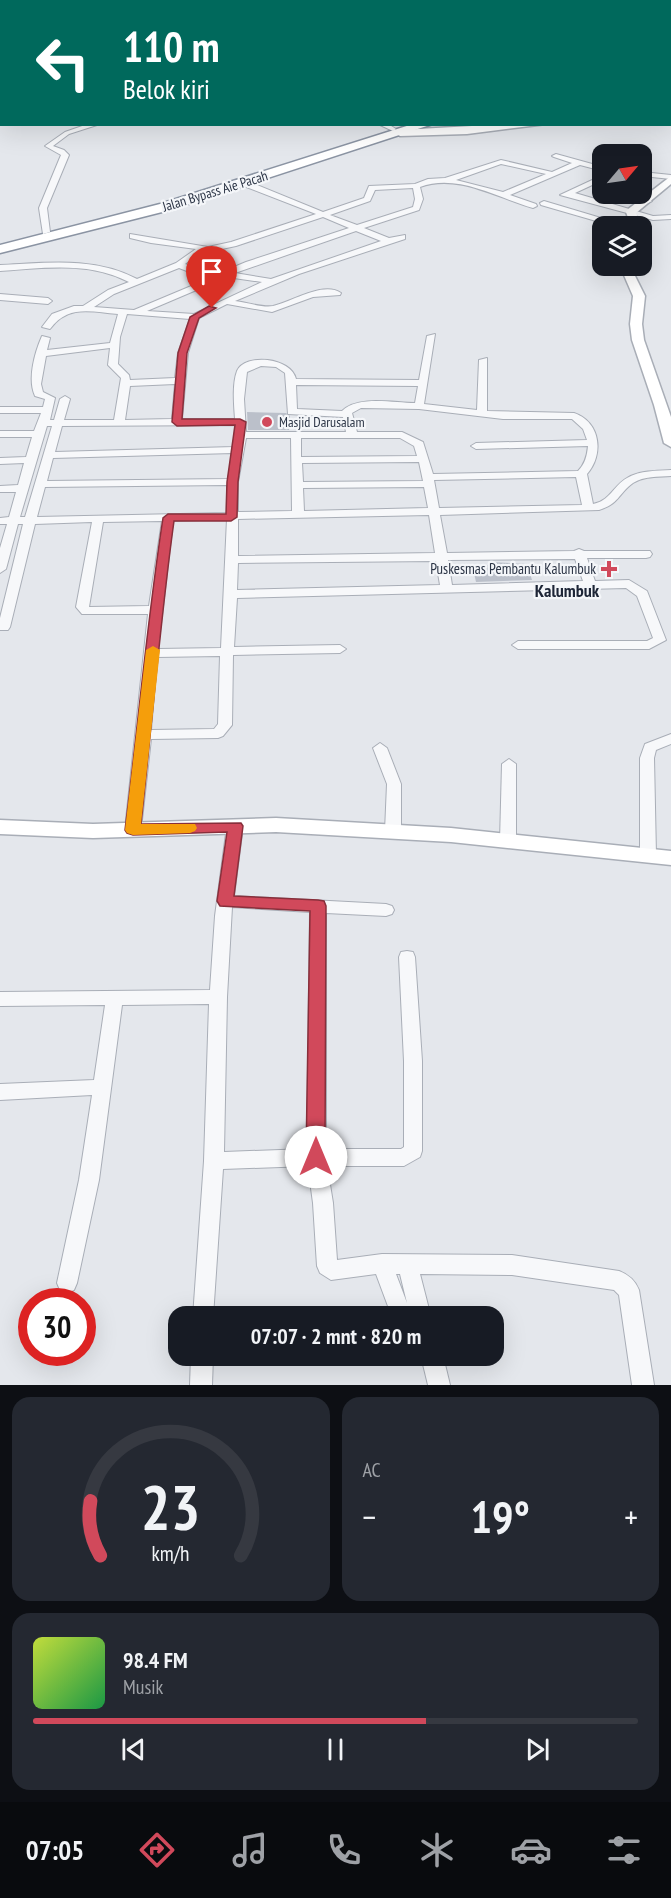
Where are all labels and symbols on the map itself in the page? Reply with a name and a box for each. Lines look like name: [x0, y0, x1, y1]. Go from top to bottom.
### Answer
north arrow: [592, 144, 652, 204]
street label: Jalan Bypass Aie Pacah: [159, 166, 270, 216]
pin: [186, 246, 237, 308]
place label: Masjid Darusalam: [279, 413, 365, 431]
marker: Masjid Darusalam: [260, 415, 274, 429]
place label: Puskesmas Pembantu Kalumbuk: [430, 559, 596, 578]
marker: Puskesmas Pembantu Kalumbuk: [600, 560, 618, 578]
district label: Kalumbuk: [535, 579, 600, 602]
position arrow: [284, 1125, 348, 1189]
speed limit sign: 30: [18, 1288, 96, 1366]

